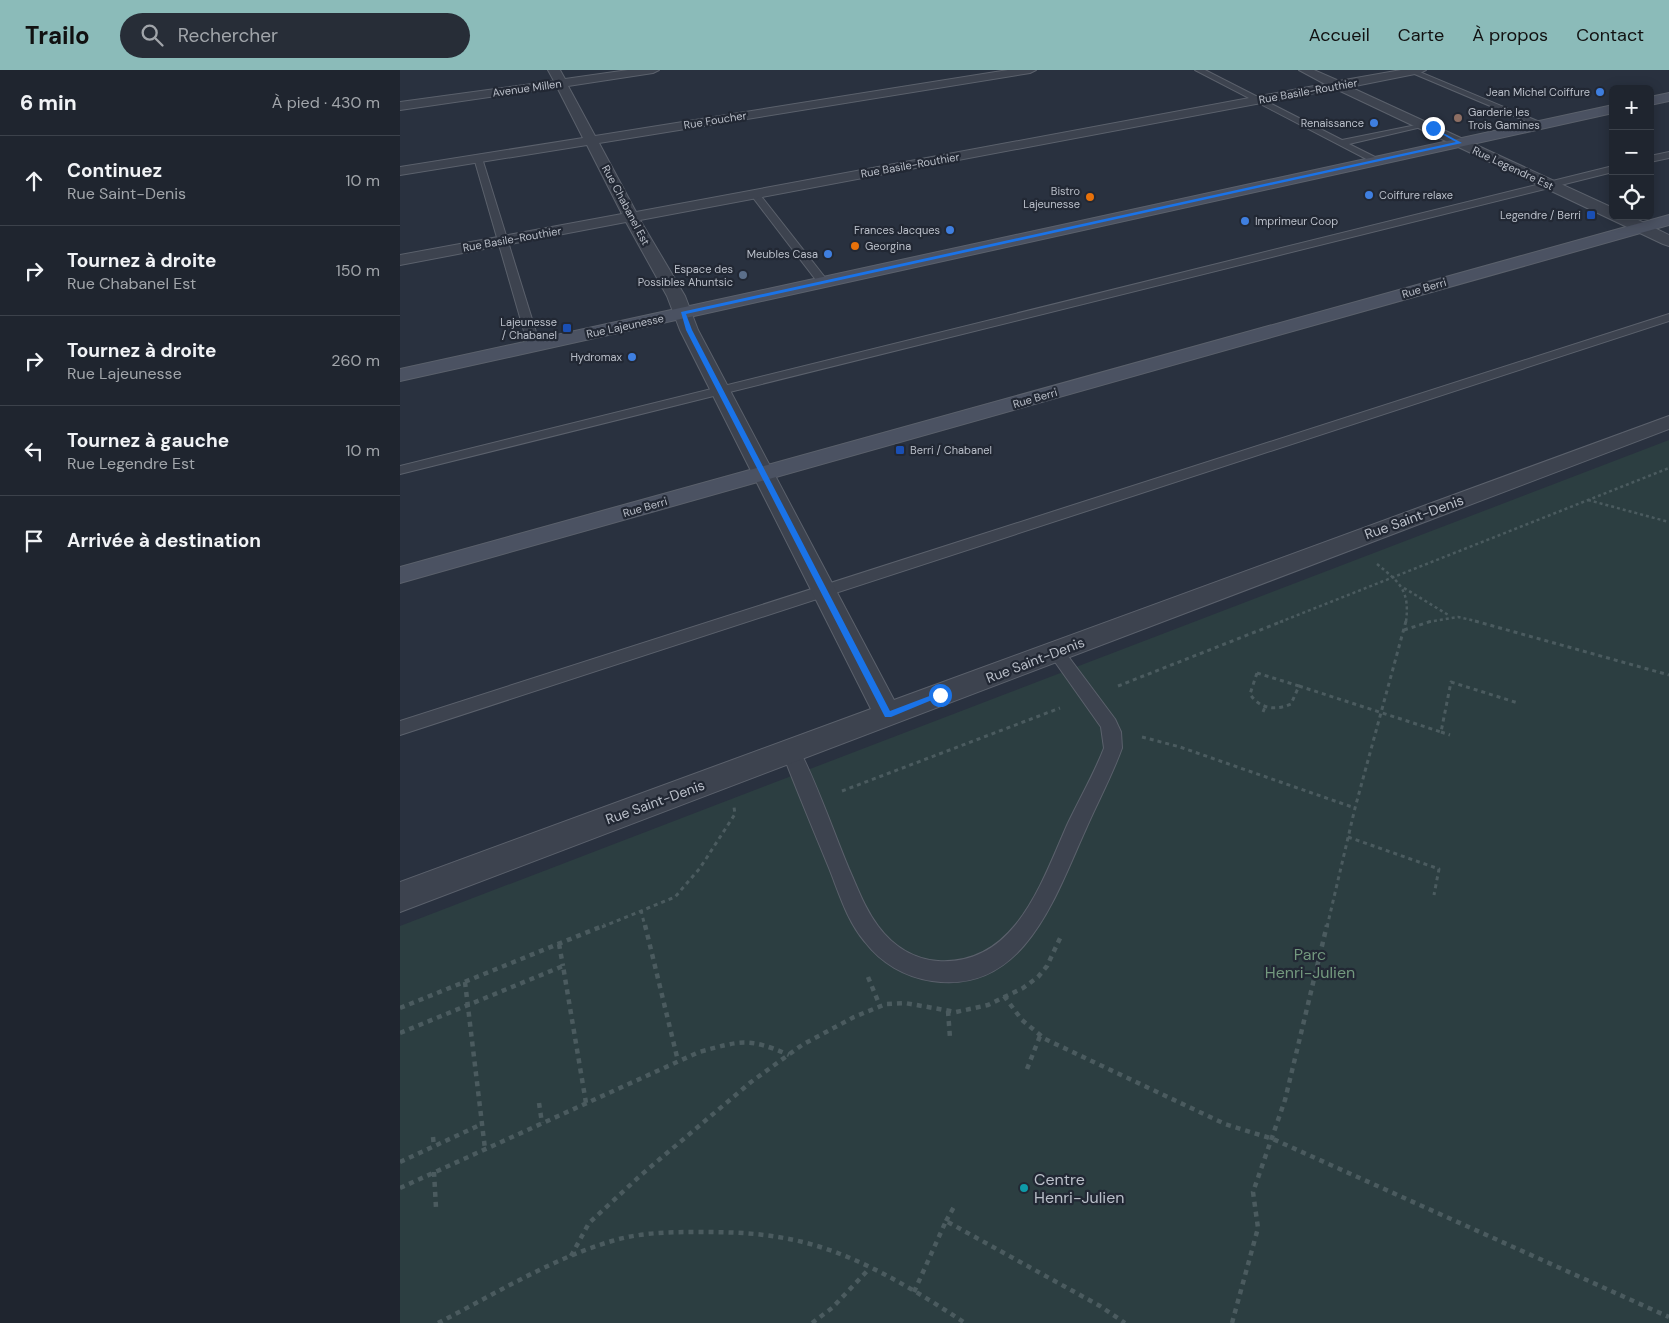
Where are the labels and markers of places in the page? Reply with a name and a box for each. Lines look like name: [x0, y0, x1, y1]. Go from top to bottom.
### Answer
place label: Jean Michel Coiffure: [1486, 85, 1590, 99]
marker: Jean Michel Coiffure: [1594, 86, 1606, 98]
place label: Garderie les Trois Gamines: [1468, 105, 1540, 132]
marker: Garderie les Trois Gamines: [1452, 112, 1464, 124]
place label: Renaissance: [1301, 116, 1364, 130]
marker: Renaissance: [1368, 117, 1380, 129]
place label: Bistro Lajeunesse: [1023, 184, 1080, 211]
place label: Coiffure relaxe: [1379, 188, 1453, 202]
marker: Coiffure relaxe: [1363, 189, 1375, 201]
marker: Bistro Lajeunesse: [1084, 191, 1096, 203]
place label: Legendre / Berri: [1500, 208, 1581, 222]
marker: Legendre / Berri: [1585, 209, 1597, 221]
place label: Imprimeur Coop: [1255, 214, 1338, 228]
marker: Imprimeur Coop: [1239, 215, 1251, 227]
place label: Frances Jacques: [854, 223, 940, 237]
marker: Frances Jacques: [944, 224, 956, 236]
place label: Georgina: [865, 239, 911, 253]
marker: Georgina: [849, 240, 861, 252]
place label: Meubles Casa: [747, 247, 818, 261]
marker: Meubles Casa: [822, 248, 834, 260]
place label: Espace des Possibles Ahuntsic: [638, 262, 733, 289]
marker: Espace des Possibles Ahuntsic: [737, 269, 749, 281]
place label: Lajeunesse / Chabanel: [500, 315, 557, 342]
marker: Lajeunesse / Chabanel: [561, 322, 573, 334]
place label: Hydromax: [570, 350, 623, 364]
marker: Hydromax: [626, 351, 638, 363]
place label: Berri / Chabanel: [910, 443, 992, 457]
marker: Berri / Chabanel: [894, 444, 906, 456]
place label: Centre Henri-Julien: [1034, 1169, 1124, 1208]
marker: Centre Henri-Julien: [1018, 1182, 1030, 1194]

